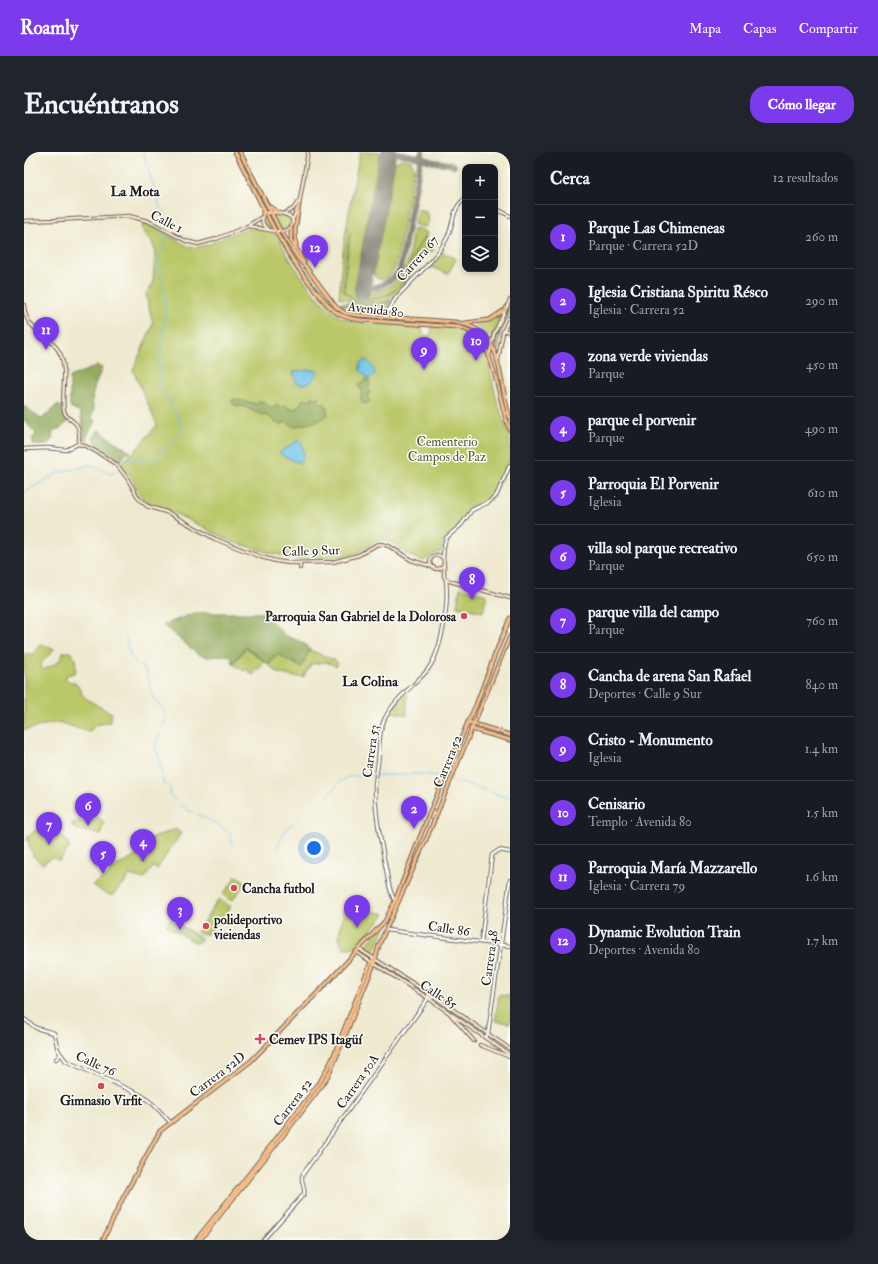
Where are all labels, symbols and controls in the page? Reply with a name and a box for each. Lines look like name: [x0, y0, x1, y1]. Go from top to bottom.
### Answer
text: Roamly: [20, 16, 78, 40]
text: Mapa: [689, 20, 721, 37]
text: Capas: [743, 20, 777, 37]
text: Compartir: [799, 20, 858, 37]
button: Cómo llegar: [750, 86, 854, 123]
text: Encuéntranos: [24, 87, 179, 122]
map controls: [462, 164, 498, 272]
button: +: [462, 164, 498, 200]
text: Cerca: [550, 168, 590, 189]
text: 12 resultados: [773, 170, 838, 186]
district label: La Mota: [110, 183, 161, 200]
button: −: [462, 200, 498, 236]
street label: Calle 1: [148, 207, 186, 237]
text: Parque Las Chimeneas: [588, 219, 725, 238]
text: 1: [561, 229, 565, 245]
text: 260 m: [805, 229, 838, 245]
street label: Carrera 67: [394, 233, 442, 285]
pin: 12: [302, 235, 328, 268]
button: layers: [462, 236, 498, 272]
text: Parque · Carrera 52D: [588, 238, 698, 254]
text: Iglesia Cristiana Spiritu Résco: [588, 283, 768, 302]
text: 2: [560, 293, 566, 309]
text: 290 m: [805, 293, 838, 309]
street label: Avenida 80: [346, 299, 405, 321]
text: Iglesia · Carrera 52: [588, 302, 685, 318]
pin: 11: [33, 317, 59, 350]
pin: 10: [463, 328, 489, 361]
pin: 9: [411, 337, 437, 370]
text: zona verde viviendas: [588, 347, 708, 366]
text: 3: [561, 357, 566, 373]
text: 450 m: [806, 357, 838, 373]
text: Parque: [588, 366, 624, 382]
text: parque el porvenir: [588, 411, 696, 430]
text: 4: [559, 421, 567, 437]
text: 490 m: [805, 421, 838, 437]
text: Parque: [588, 430, 624, 446]
park label: Cementerio Campos de Paz: [408, 434, 487, 466]
text: Parroquia El Porvenir: [588, 475, 719, 494]
text: 5: [560, 485, 566, 501]
text: 610 m: [807, 485, 838, 501]
text: Iglesia: [588, 494, 622, 510]
text: villa sol parque recreativo: [588, 539, 737, 558]
street label: Calle 9 Sur: [282, 542, 340, 560]
text: 6: [560, 549, 566, 565]
text: 650 m: [806, 549, 838, 565]
text: Parque: [588, 558, 624, 574]
pin: 8: [459, 567, 485, 600]
text: parque villa del campo: [588, 603, 719, 622]
place label: Parroquia San Gabriel de la Dolorosa: [265, 609, 457, 626]
marker: Parroquia San Gabriel de la Dolorosa: [459, 611, 469, 621]
text: 7: [560, 613, 566, 629]
text: 760 m: [806, 613, 838, 629]
text: Parque: [588, 622, 624, 638]
text: Cancha de arena San Rafael: [588, 667, 751, 686]
district label: La Colina: [342, 673, 399, 690]
text: 8: [560, 677, 566, 693]
text: 840 m: [805, 677, 838, 693]
text: Deportes · Calle 9 Sur: [588, 686, 702, 702]
street label: Carrera 53: [359, 724, 383, 779]
text: Cristo - Monumento: [588, 731, 713, 750]
street label: Carrera 52: [430, 732, 466, 790]
text: 9: [560, 741, 566, 757]
text: 1.4 km: [805, 741, 838, 757]
text: Iglesia: [588, 750, 622, 766]
pin: 6: [75, 793, 101, 826]
text: Cenisario: [588, 795, 645, 814]
pin: 2: [401, 796, 427, 829]
text: 10: [557, 805, 569, 821]
text: 1.5 km: [806, 805, 838, 821]
pin: 7: [36, 812, 62, 845]
text: Templo · Avenida 80: [588, 814, 692, 830]
pin: 4: [130, 829, 156, 862]
your location: [304, 838, 324, 858]
pin: 5: [90, 841, 116, 874]
text: Parroquia María Mazzarello: [588, 859, 757, 878]
text: 11: [558, 869, 568, 885]
text: 1.6 km: [805, 869, 838, 885]
text: Iglesia · Carrera 79: [588, 878, 685, 894]
place label: Cancha futbol: [242, 881, 315, 897]
marker: Cancha futbol: [229, 883, 239, 893]
pin: 1: [344, 895, 370, 928]
pin: 3: [167, 897, 193, 930]
place label: polideportivo vieiendas: [213, 912, 283, 943]
street label: Calle 86: [427, 918, 472, 940]
marker: polideportivo vieiendas: [201, 921, 211, 931]
text: Dynamic Evolution Train: [588, 923, 741, 942]
street label: Carrera 48: [478, 929, 502, 987]
text: 12: [557, 933, 569, 949]
text: 1.7 km: [806, 933, 838, 949]
text: Deportes · Avenida 80: [588, 942, 700, 958]
street label: Calle 85: [417, 977, 460, 1013]
place label: Cemev IPS Itagüí: [269, 1032, 363, 1049]
marker: Cemev IPS Itagüí: [254, 1033, 266, 1045]
street label: Calle 76: [73, 1048, 119, 1080]
street label: Carrera 52D: [187, 1049, 249, 1101]
street label: Carrera 50A: [333, 1050, 383, 1112]
street label: Carrera 52: [270, 1075, 316, 1129]
marker: Gimnasio Virfit: [96, 1081, 106, 1091]
place label: Gimnasio Virfit: [60, 1093, 143, 1109]

